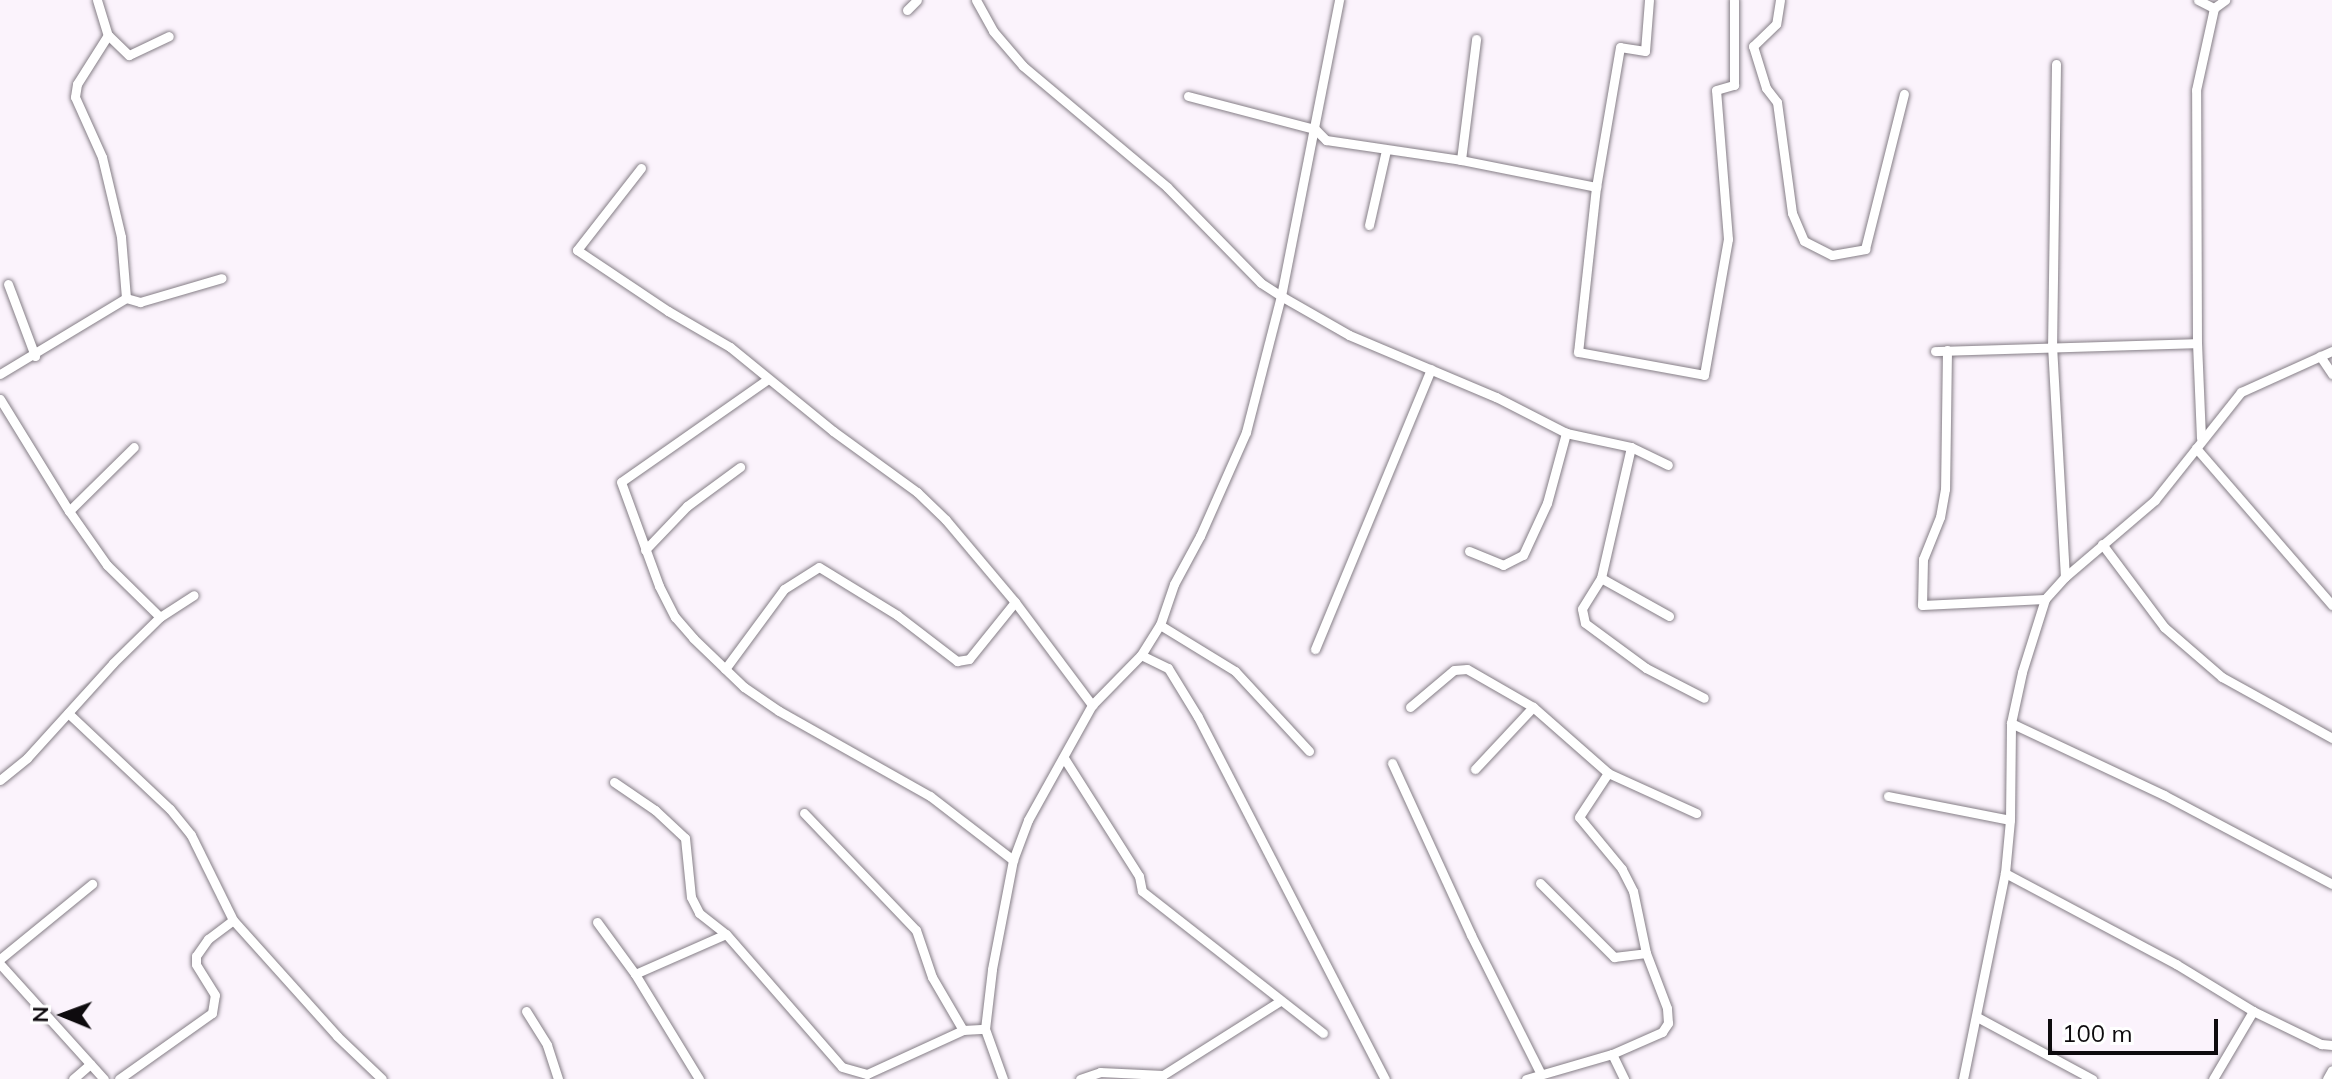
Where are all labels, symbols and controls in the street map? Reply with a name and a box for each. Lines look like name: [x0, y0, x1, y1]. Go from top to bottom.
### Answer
north arrow: [24, 975, 104, 1055]
scale bar: [2052, 1003, 2222, 1053]
text: N: [26, 1006, 54, 1023]
text: 100 m: [2062, 1018, 2133, 1048]

